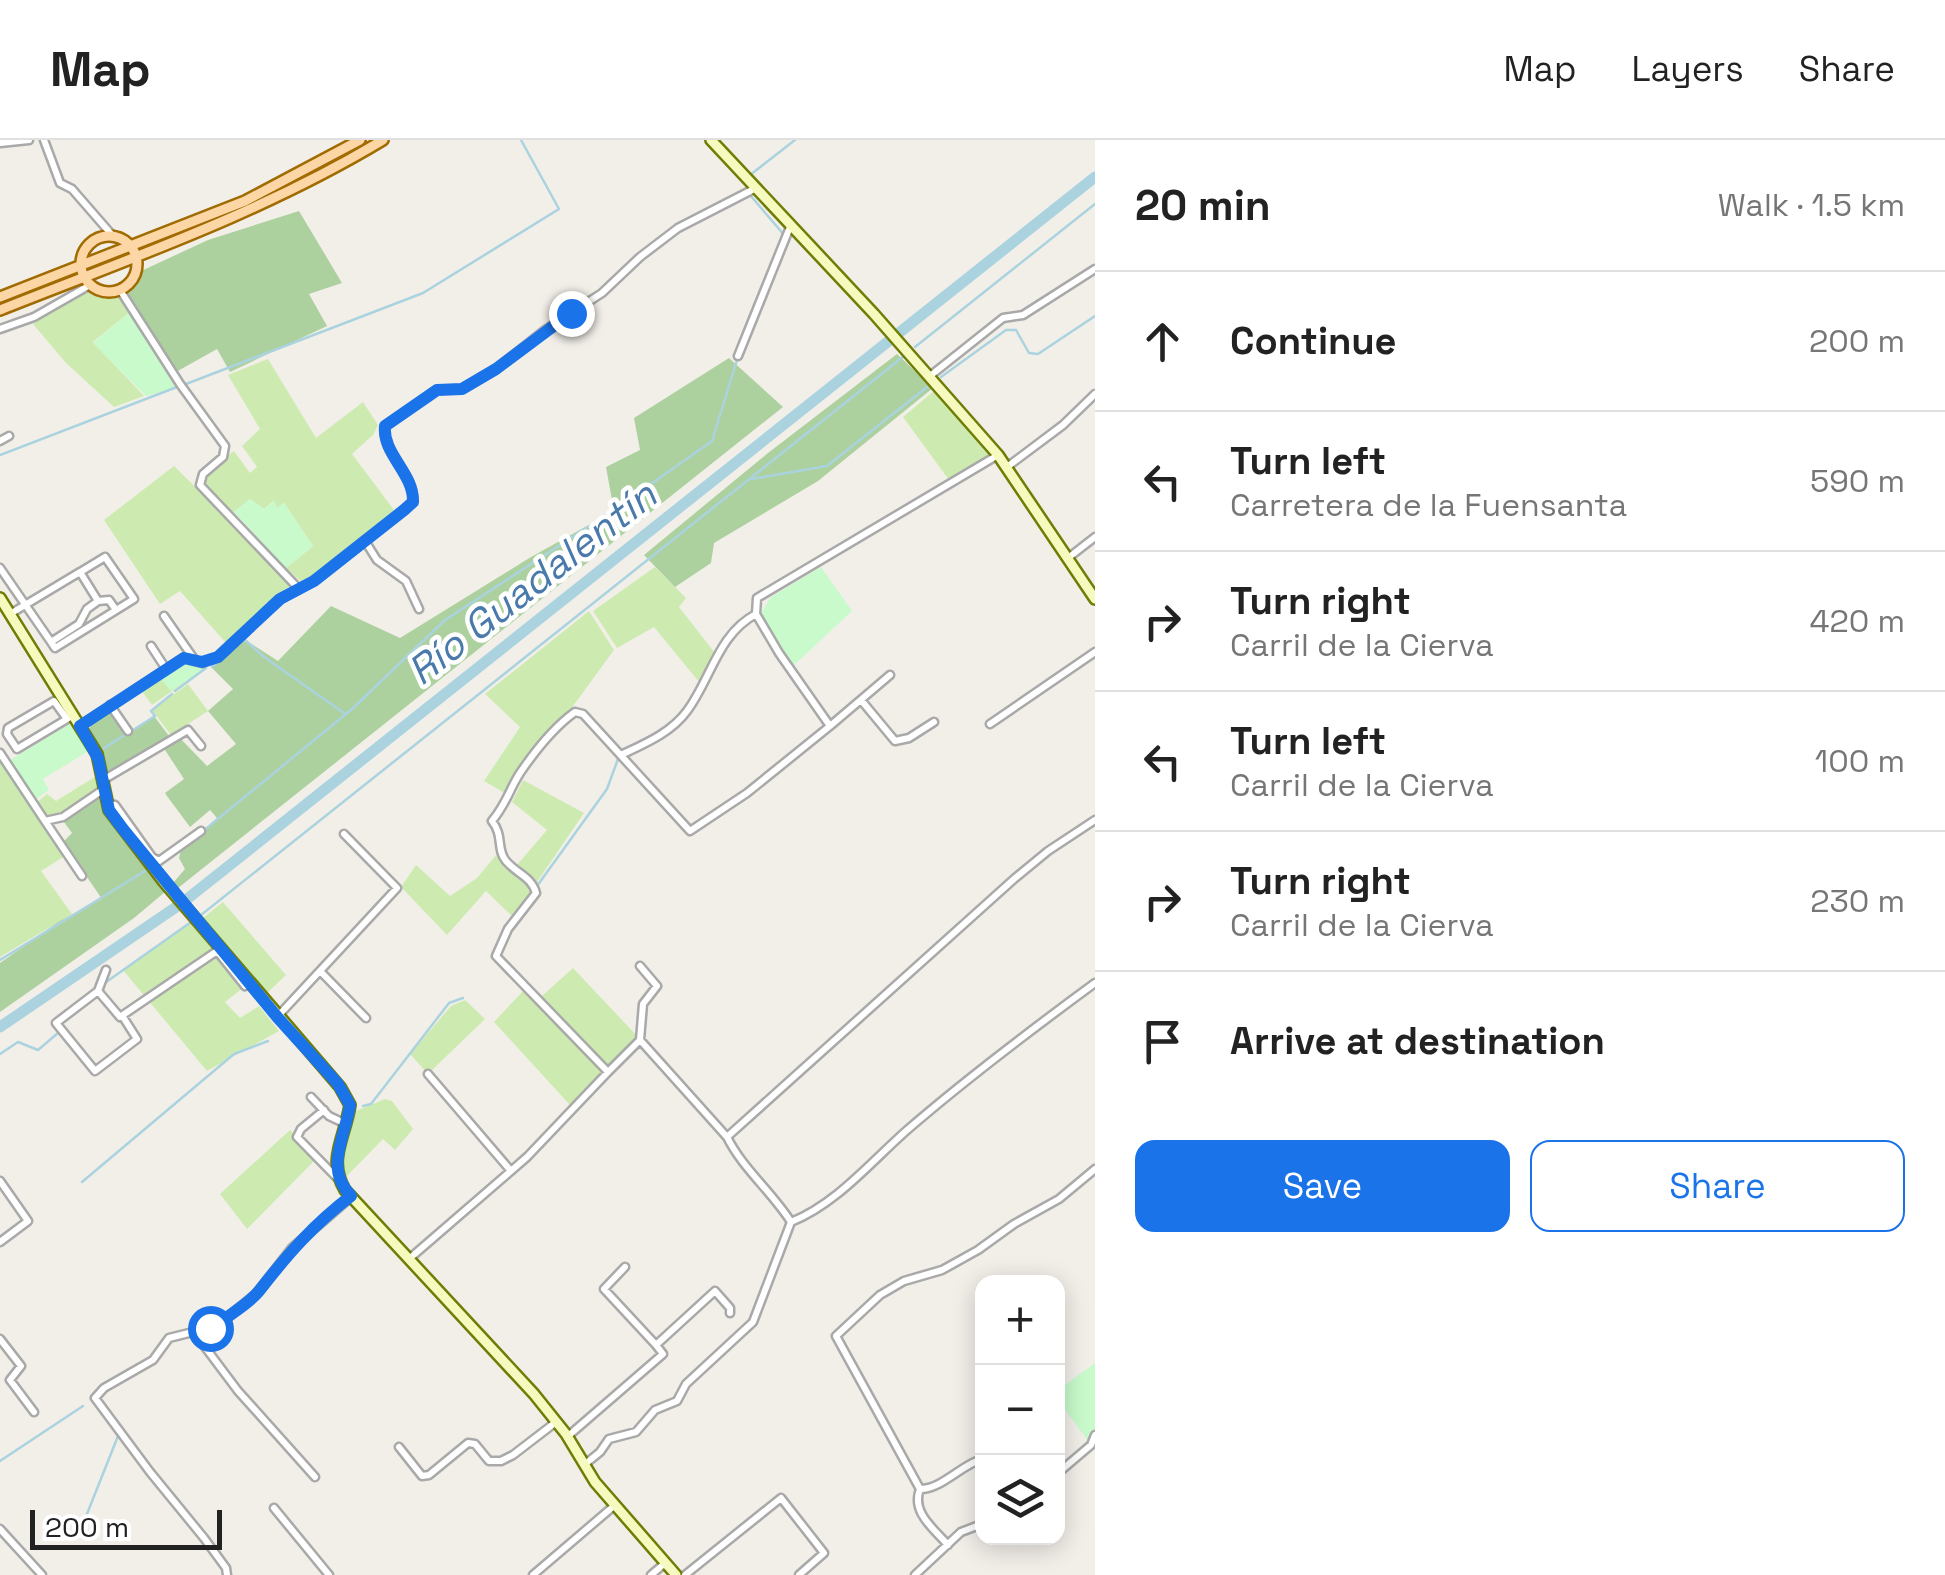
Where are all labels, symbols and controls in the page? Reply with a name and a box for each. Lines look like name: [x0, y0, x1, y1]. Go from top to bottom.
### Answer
text: Map: [50, 39, 151, 100]
text: Map: [1503, 47, 1576, 91]
text: Layers: [1631, 47, 1744, 91]
text: Share: [1799, 47, 1895, 91]
text: 20 min: [1135, 179, 1271, 232]
text: Walk · 1.5 km: [1718, 185, 1905, 225]
route end: [549, 291, 595, 337]
icon: ahead: [1135, 314, 1190, 369]
text: Continue: [1230, 317, 1396, 365]
text: 200 m: [1809, 321, 1905, 361]
text: Turn left: [1230, 437, 1386, 485]
icon: left: [1135, 454, 1190, 509]
text: 590 m: [1810, 461, 1905, 501]
water label: Río Guadalentín: [397, 469, 668, 696]
text: Carretera de la Fuensanta: [1230, 485, 1627, 525]
text: Turn right: [1230, 577, 1411, 625]
icon: right: [1135, 594, 1190, 649]
text: 420 m: [1809, 601, 1905, 641]
text: Carril de la Cierva: [1230, 625, 1494, 665]
text: Turn left: [1230, 717, 1386, 765]
icon: left: [1135, 734, 1190, 789]
text: 100 m: [1815, 741, 1905, 781]
text: Carril de la Cierva: [1230, 765, 1494, 805]
text: Turn right: [1230, 857, 1411, 905]
icon: right: [1135, 874, 1190, 929]
text: 230 m: [1810, 881, 1905, 921]
text: Carril de la Cierva: [1230, 905, 1494, 945]
icon: arrive: [1135, 1014, 1190, 1069]
text: Arrive at destination: [1230, 1017, 1605, 1065]
button: Save: [1135, 1140, 1510, 1232]
button: Share: [1530, 1140, 1905, 1232]
map controls: [975, 1275, 1065, 1545]
button: +: [975, 1275, 1065, 1365]
route start: [188, 1306, 234, 1352]
button: −: [975, 1365, 1065, 1455]
button: layers: [975, 1455, 1065, 1545]
scale bar: [30, 1505, 222, 1550]
text: 200 m: [45, 1509, 129, 1545]

